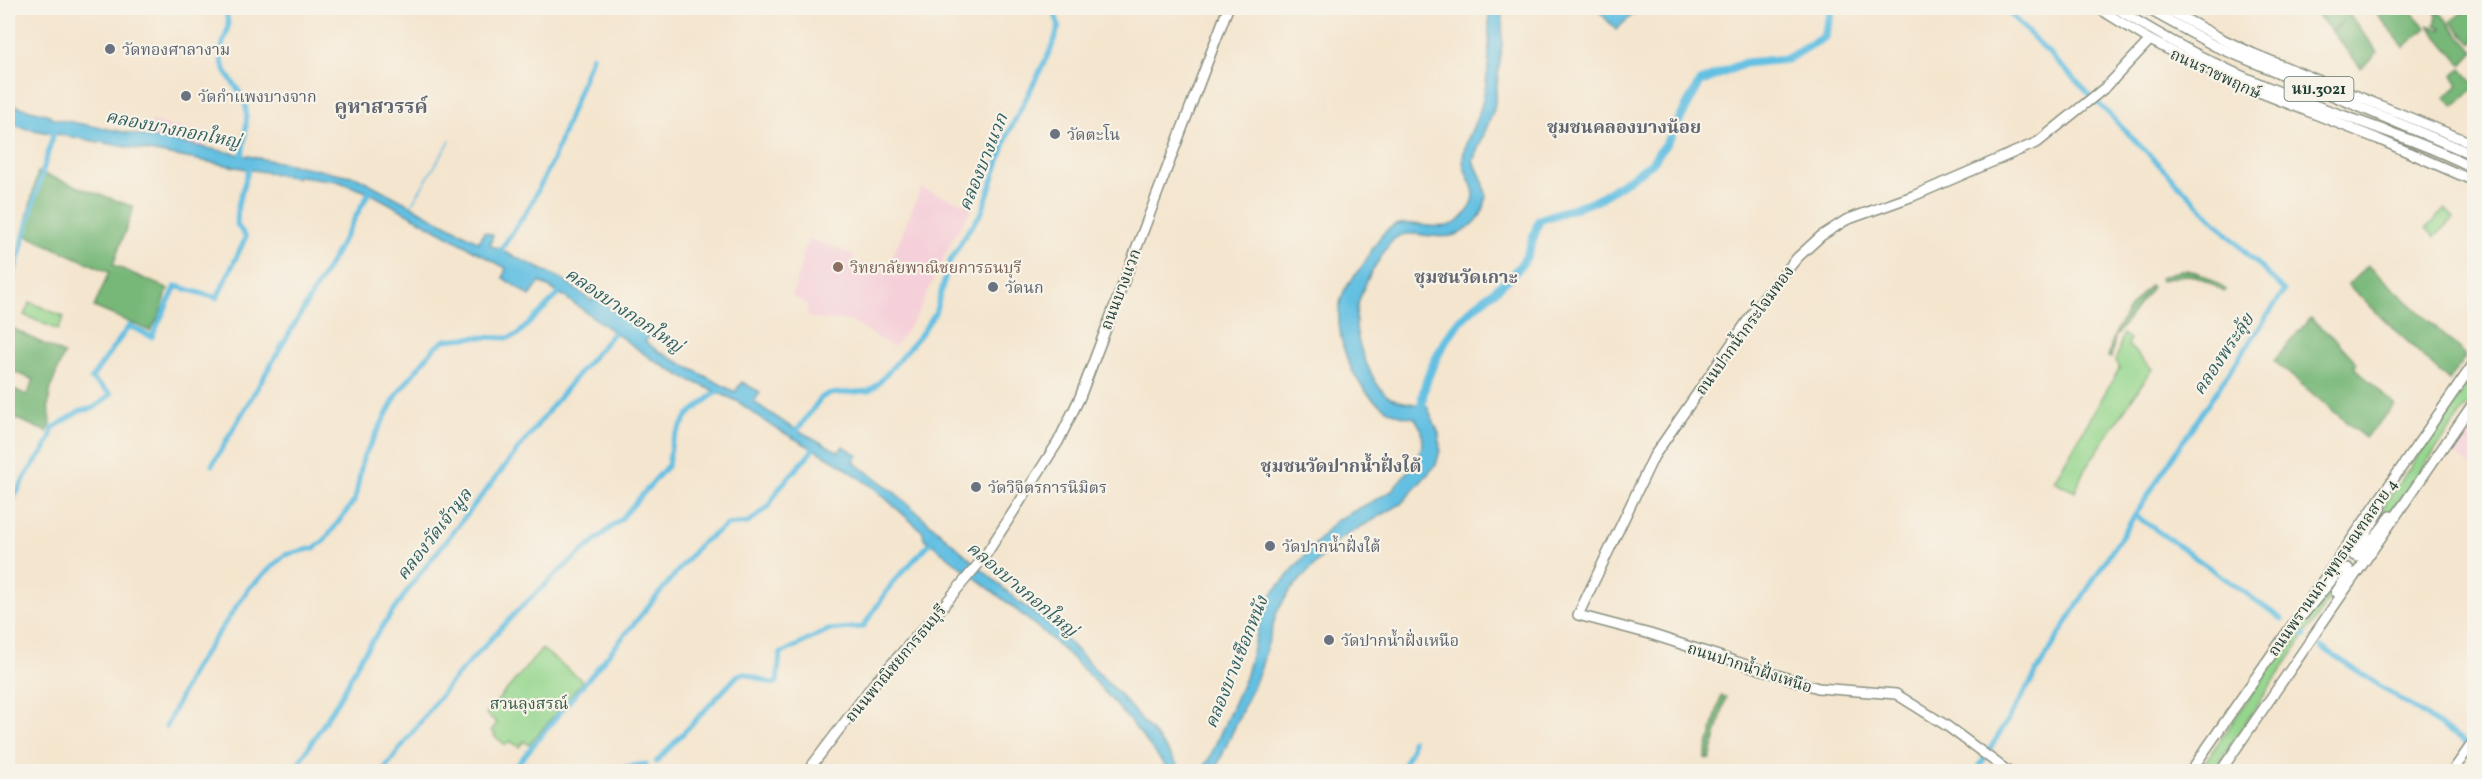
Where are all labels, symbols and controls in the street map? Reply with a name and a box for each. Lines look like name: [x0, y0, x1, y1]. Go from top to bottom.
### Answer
place label: วัดทองศาลางาม: [122, 40, 230, 62]
marker: วัดทองศาลางาม: [103, 42, 117, 56]
street label: ถนนราชพฤกษ์: [2166, 44, 2264, 106]
road number: นบ.3021: [2284, 77, 2354, 101]
place label: วัดกำแพงบางจาก: [198, 87, 317, 109]
marker: วัดกำแพงบางจาก: [179, 89, 193, 103]
district label: คูหาสวรรค์: [334, 94, 428, 122]
water label: คลองบางกอกใหญ่: [103, 103, 245, 156]
water label: คลองบางแวก: [954, 109, 1016, 215]
district label: ชุมชนคลองบางน้อย: [1547, 116, 1701, 141]
place label: วัดตะโน: [1067, 124, 1120, 147]
marker: วัดตะโน: [1048, 127, 1062, 141]
street label: ถนนบางแวก: [1096, 246, 1147, 333]
place label: วิทยาลัยพาณิชยการธนบุรี: [850, 258, 1021, 280]
marker: วิทยาลัยพาณิชยการธนบุรี: [831, 260, 845, 274]
water label: คลองบางกอกใหญ่: [560, 261, 690, 361]
street label: ถนนปากน้ำกระโจมทอง: [1689, 261, 1800, 400]
district label: ชุมชนวัดเกาะ: [1414, 266, 1518, 291]
place label: วัดนก: [1005, 278, 1044, 300]
marker: วัดนก: [986, 280, 1000, 294]
water label: คลองพระลุ้ย: [2188, 308, 2262, 401]
district label: ชุมชนวัดปากน้ำฝั่งใต้: [1261, 452, 1421, 480]
street label: ถนนพรานนก-พุทธมณฑลสาย 4: [2264, 475, 2404, 662]
place label: วัดวิจิตรการนิมิตร: [988, 478, 1107, 500]
marker: วัดวิจิตรการนิมิตร: [969, 480, 983, 494]
water label: คลองวัดเจ้ามูล: [391, 483, 480, 586]
water label: คลองบางกอกใหญ่: [961, 535, 1085, 646]
place label: วัดปากน้ำฝั่งใต้: [1282, 535, 1381, 559]
marker: วัดปากน้ำฝั่งใต้: [1263, 539, 1277, 553]
water label: คลองบางเชือกหนัง: [1199, 592, 1276, 733]
street label: ถนนพาณิชยการธนบุรี: [841, 601, 952, 728]
place label: วัดปากน้ำฝั่งเหนือ: [1341, 629, 1459, 653]
marker: วัดปากน้ำฝั่งเหนือ: [1322, 633, 1336, 647]
street label: ถนนปากน้ำฝั่งเหนือ: [1684, 636, 1815, 700]
park label: สวนลุงสรณ์: [490, 694, 569, 716]

